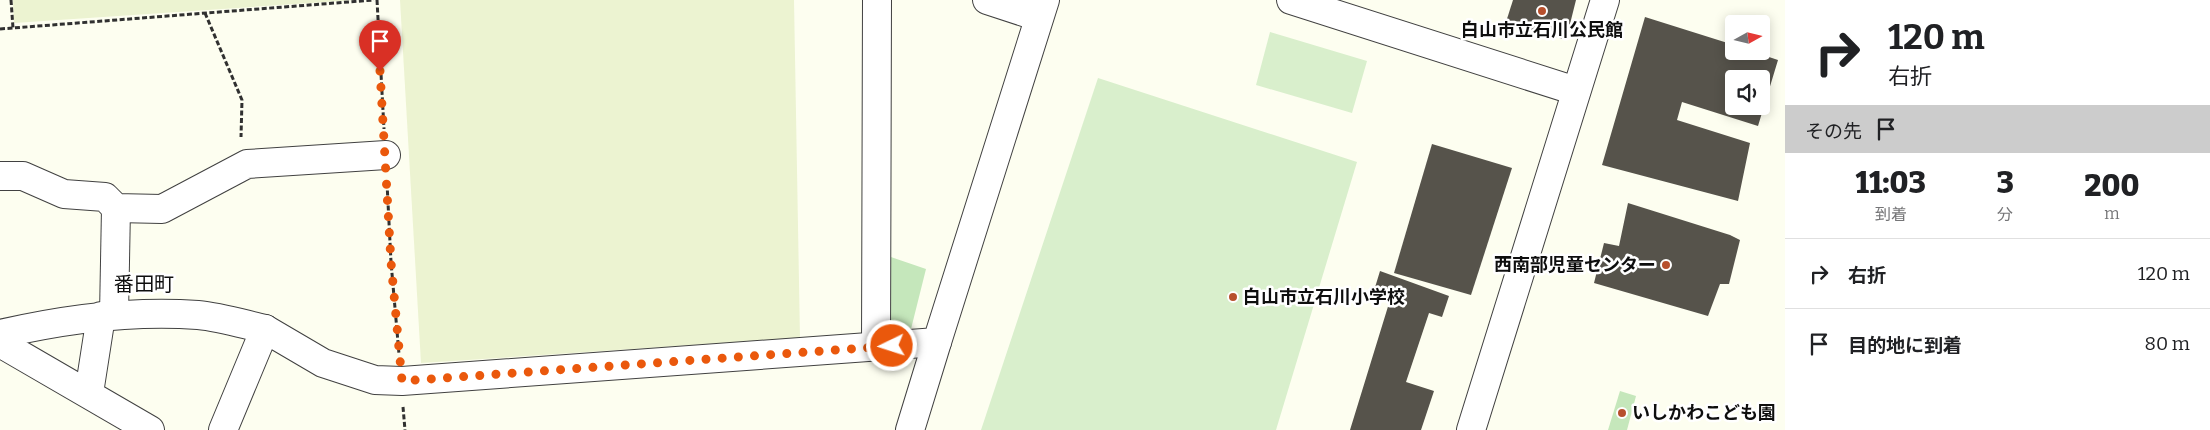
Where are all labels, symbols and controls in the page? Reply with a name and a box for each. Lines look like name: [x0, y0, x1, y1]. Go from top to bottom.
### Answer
marker: 白山市立石川公民館: [1536, 5, 1548, 17]
north arrow: [1725, 15, 1770, 60]
map controls: [1725, 15, 1770, 115]
text: 120 m: [1888, 16, 1985, 58]
place label: 白山市立石川公民館: [1461, 19, 1623, 41]
pin: [359, 20, 401, 71]
icon: right: [1805, 20, 1870, 85]
icon: arrive: [366, 27, 394, 55]
text: 右折: [1888, 63, 1932, 90]
button: sound: [1725, 70, 1770, 115]
icon: arrive: [1872, 115, 1900, 143]
text: その先: [1805, 120, 1862, 143]
text: 11:03: [1856, 165, 1926, 201]
text: 3: [1996, 165, 2014, 201]
text: 200: [2084, 168, 2139, 204]
text: m: [2104, 204, 2119, 223]
text: 到着: [1875, 205, 1907, 224]
text: 分: [1997, 205, 2013, 224]
place label: 西南部児童センター: [1494, 254, 1656, 276]
marker: 西南部児童センター: [1660, 259, 1672, 271]
icon: right: [1805, 260, 1833, 288]
text: 120 m: [2138, 262, 2190, 285]
text: 右折: [1848, 264, 1886, 287]
district label: 番田町: [114, 272, 174, 296]
place label: 白山市立石川小学校: [1243, 286, 1405, 308]
marker: 白山市立石川小学校: [1227, 291, 1239, 303]
position arrow: [865, 319, 917, 371]
icon: arrive: [1805, 330, 1833, 358]
text: 80 m: [2144, 332, 2190, 355]
text: 目的地に到着: [1848, 334, 1962, 357]
place label: いしかわこども園: [1632, 402, 1776, 424]
marker: いしかわこども園: [1616, 407, 1628, 419]

